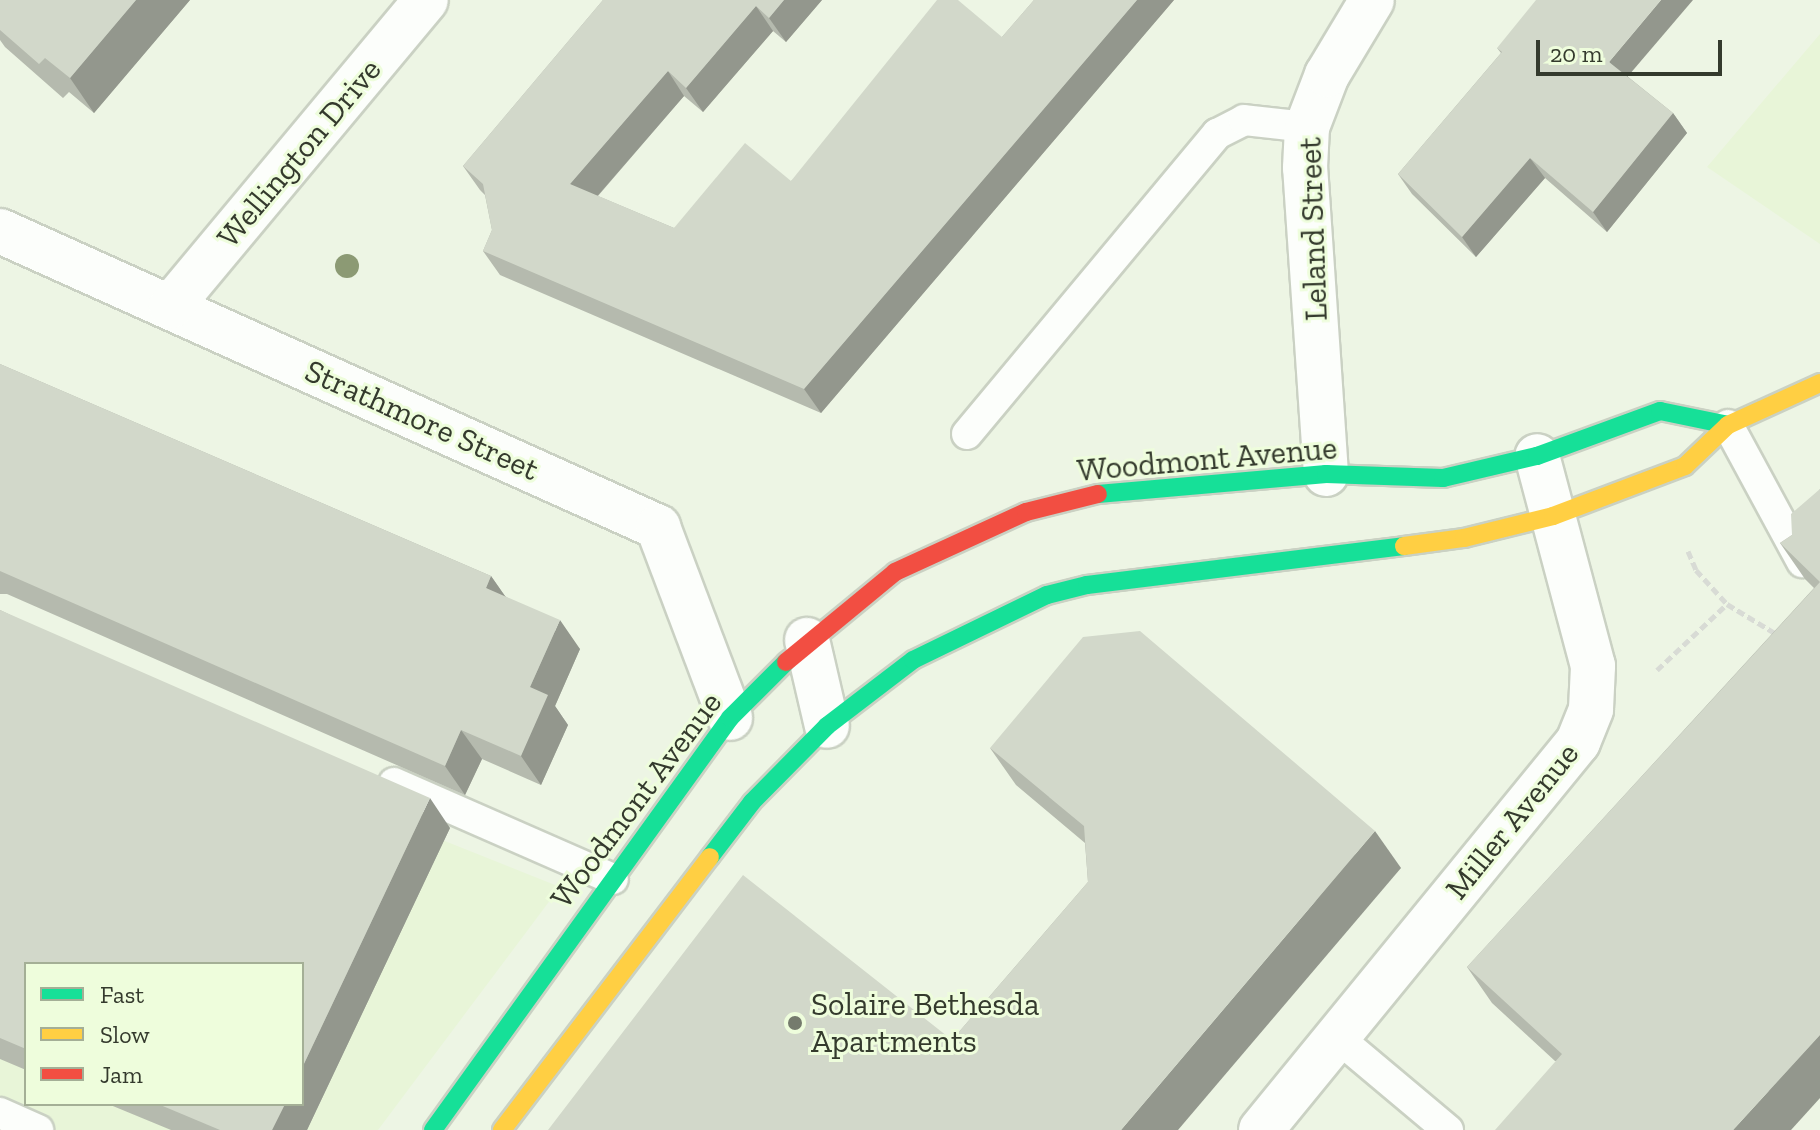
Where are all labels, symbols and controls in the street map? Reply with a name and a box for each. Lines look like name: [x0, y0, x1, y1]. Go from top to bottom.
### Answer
scale bar: [1540, 24, 1726, 74]
text: 20 m: [1550, 39, 1602, 68]
street label: Wellington Drive: [209, 51, 389, 255]
street label: Leland Street: [1291, 136, 1335, 322]
street label: Strathmore Street: [299, 351, 545, 489]
street label: Woodmont Avenue: [1075, 428, 1339, 490]
street label: Woodmont Avenue: [542, 684, 730, 916]
street label: Miller Avenue: [1437, 735, 1587, 907]
legend: [24, 962, 304, 1106]
text: Fast: [100, 980, 144, 1009]
place label: Solaire Bethesda Apartments: [811, 986, 1039, 1061]
marker: Solaire Bethesda Apartments: [786, 1014, 804, 1032]
text: Slow: [100, 1020, 150, 1049]
text: Jam: [100, 1060, 143, 1089]

